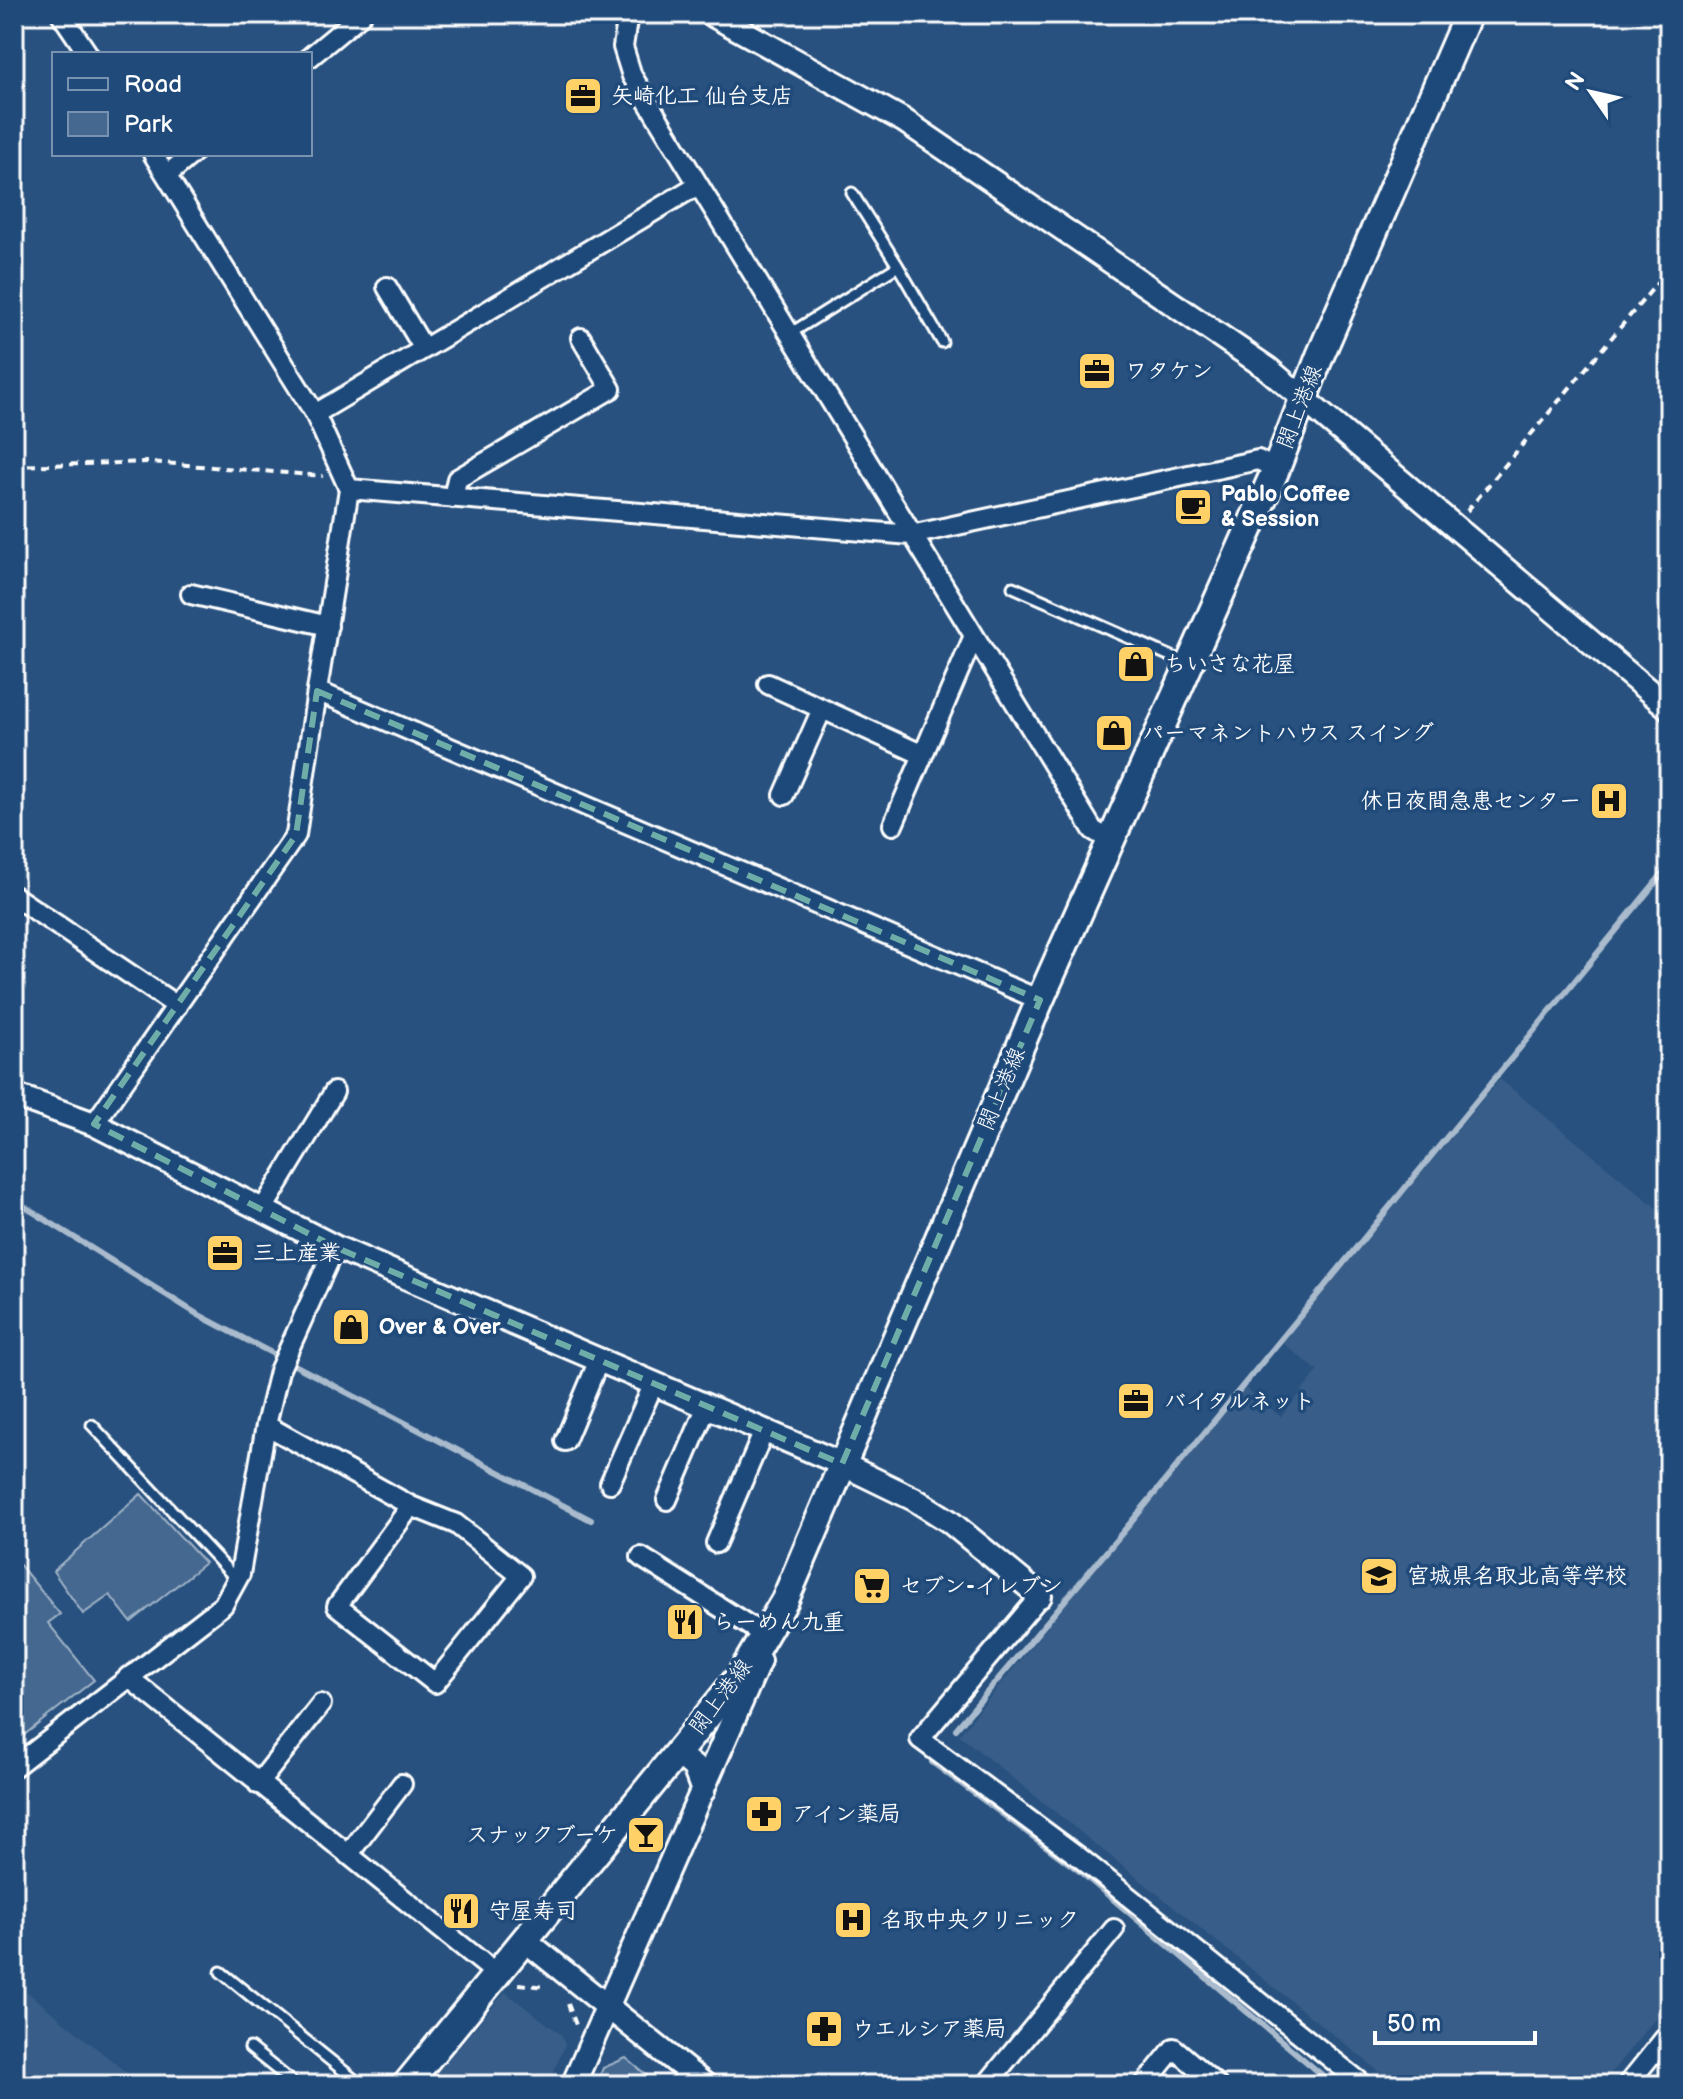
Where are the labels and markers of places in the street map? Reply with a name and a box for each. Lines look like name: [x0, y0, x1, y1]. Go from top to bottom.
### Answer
office icon: 矢崎化工 仙台支店: [562, 75, 604, 117]
place label: 矢崎化工 仙台支店: [611, 83, 793, 110]
office icon: ワタケン: [1076, 350, 1118, 392]
place label: ワタケン: [1125, 358, 1213, 385]
place label: Pablo Coffee & Session: [1221, 481, 1350, 533]
cafe icon: Pablo Coffee & Session: [1172, 486, 1214, 528]
shop icon: ちいさな花屋: [1115, 643, 1157, 685]
place label: ちいさな花屋: [1164, 651, 1296, 678]
shop icon: パーマネントハウス スイング: [1093, 712, 1135, 754]
place label: パーマネントハウス スイング: [1142, 720, 1434, 747]
hospital icon: 休日夜間急患センター: [1588, 780, 1630, 822]
place label: 休日夜間急患センター: [1361, 788, 1581, 815]
office icon: 三上産業: [204, 1232, 246, 1274]
place label: 三上産業: [253, 1240, 341, 1267]
shop icon: Over & Over: [330, 1306, 372, 1348]
place label: Over & Over: [379, 1314, 501, 1341]
office icon: バイタルネット: [1115, 1380, 1157, 1422]
place label: バイタルネット: [1164, 1388, 1315, 1415]
school or university icon: 宮城県名取北高等学校: [1358, 1555, 1400, 1597]
place label: 宮城県名取北高等学校: [1407, 1563, 1627, 1590]
supermarket icon: セブン-イレブン: [851, 1565, 893, 1607]
place label: セブン-イレブン: [900, 1573, 1063, 1600]
restaurant icon: らーめん九重: [664, 1601, 706, 1643]
place label: らーめん九重: [713, 1609, 845, 1636]
pharmacy icon: アイン薬局: [743, 1793, 785, 1835]
place label: アイン薬局: [792, 1801, 901, 1828]
bar icon: スナックブーケ: [625, 1814, 667, 1856]
place label: スナックブーケ: [466, 1822, 618, 1849]
restaurant icon: 守屋寿司: [440, 1890, 482, 1932]
place label: 守屋寿司: [489, 1898, 577, 1925]
hospital icon: 名取中央クリニック: [832, 1899, 874, 1941]
place label: 名取中央クリニック: [881, 1907, 1079, 1934]
pharmacy icon: ウエルシア薬局: [803, 2008, 845, 2050]
place label: ウエルシア薬局: [852, 2016, 1006, 2043]

